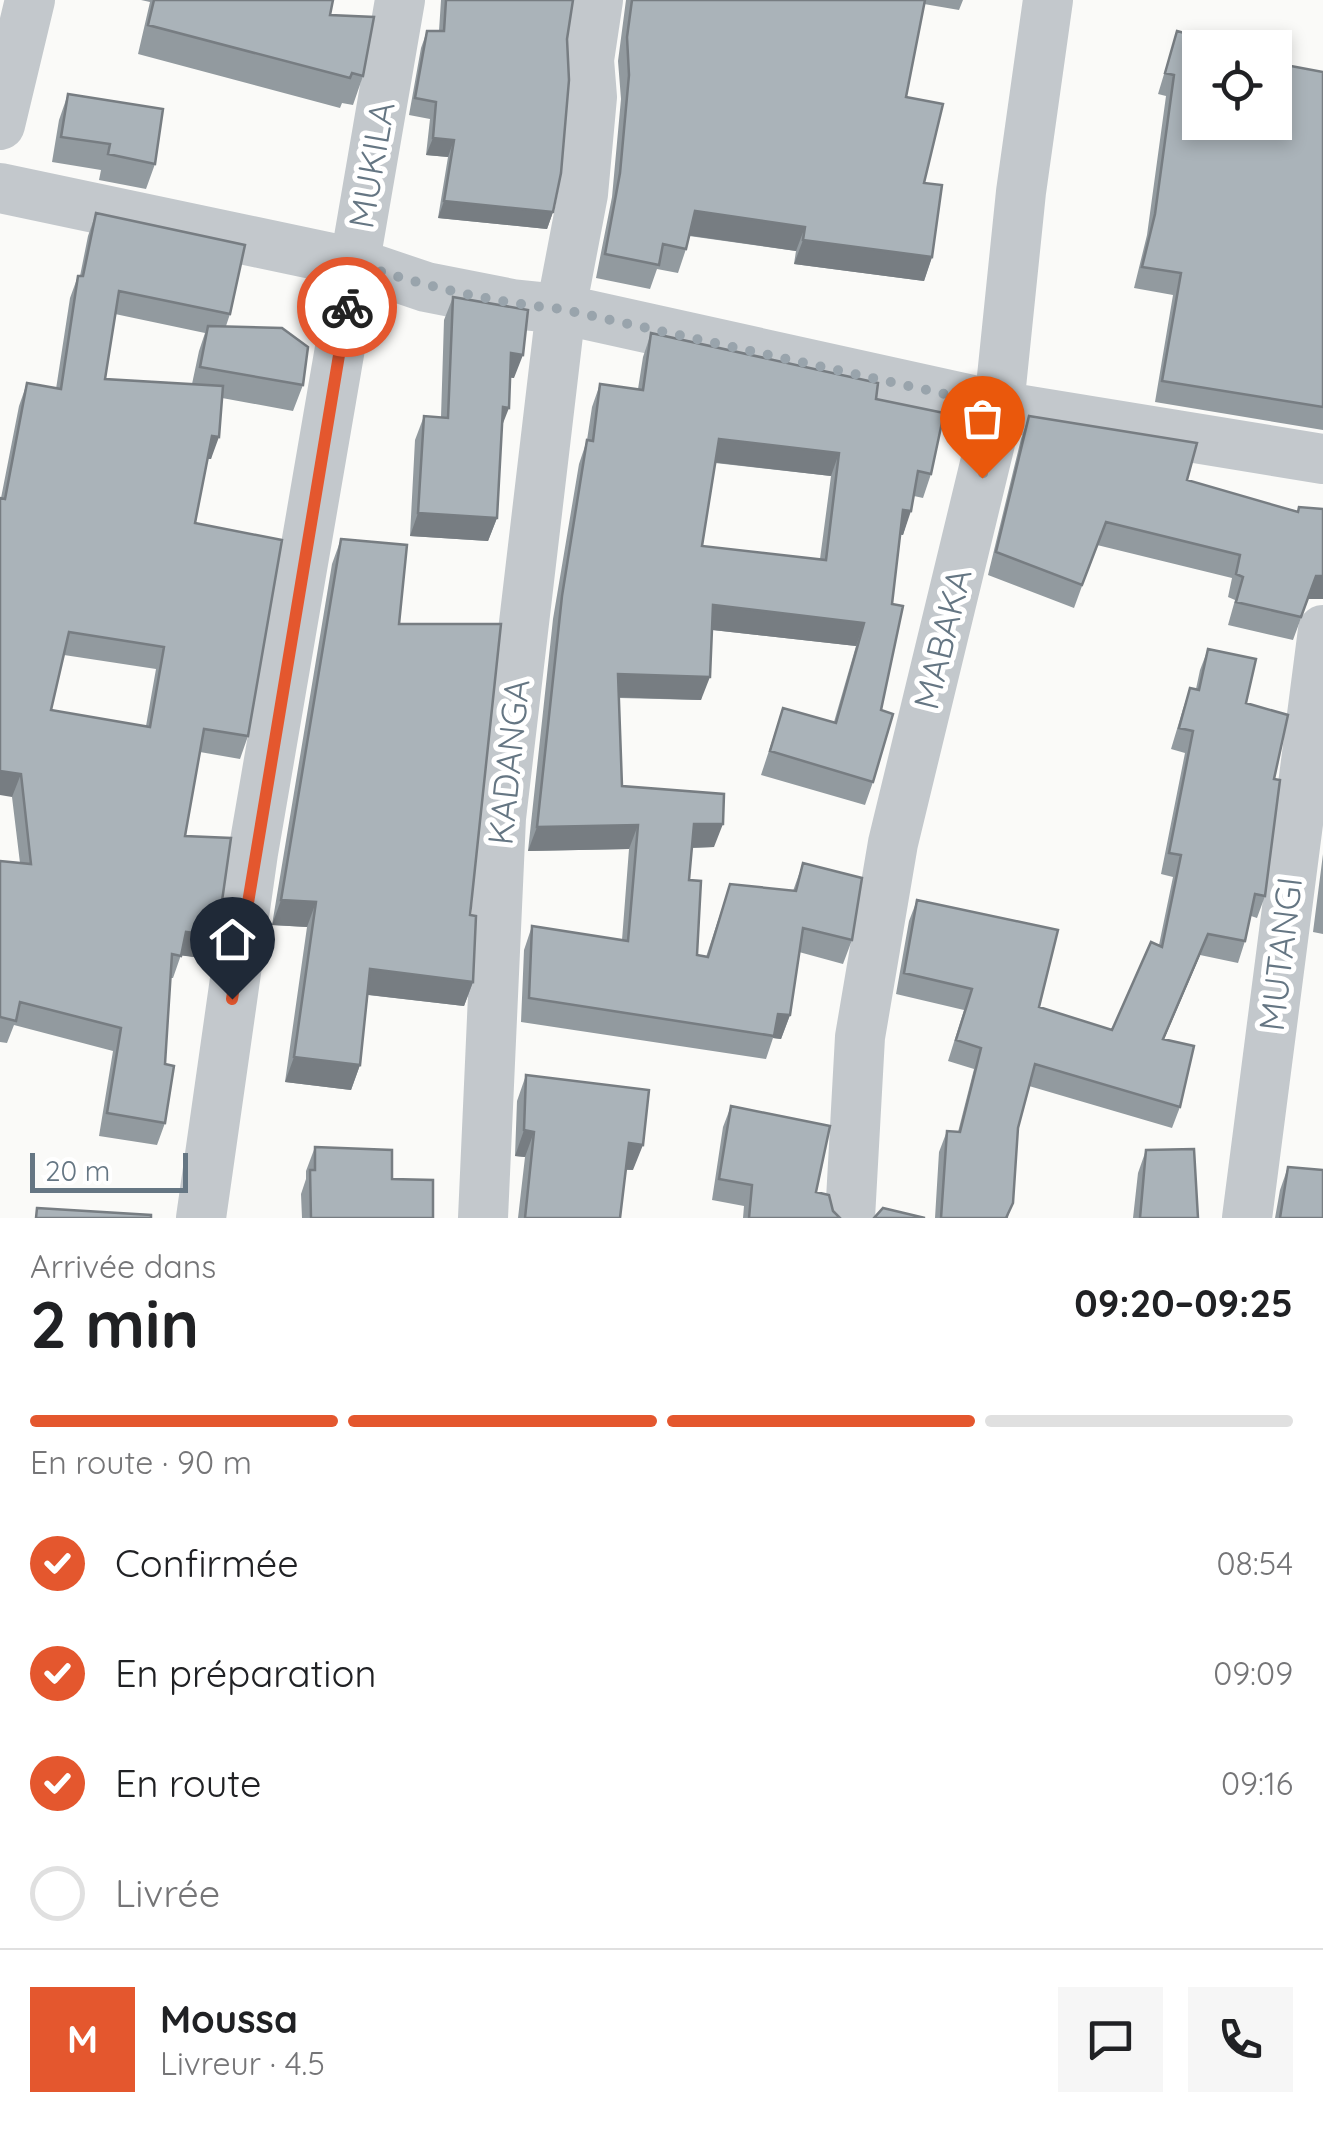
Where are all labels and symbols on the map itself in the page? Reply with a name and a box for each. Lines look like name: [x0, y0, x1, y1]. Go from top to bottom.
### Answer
street label: MUKILA: [338, 98, 404, 231]
courier: [297, 257, 397, 357]
pin: [940, 376, 1025, 479]
street label: MABAKA: [903, 564, 981, 714]
street label: KADANGA: [477, 677, 539, 847]
street label: MUTANGI: [1249, 875, 1311, 1033]
pin: [190, 897, 275, 1000]
scale bar: [30, 1148, 188, 1192]

